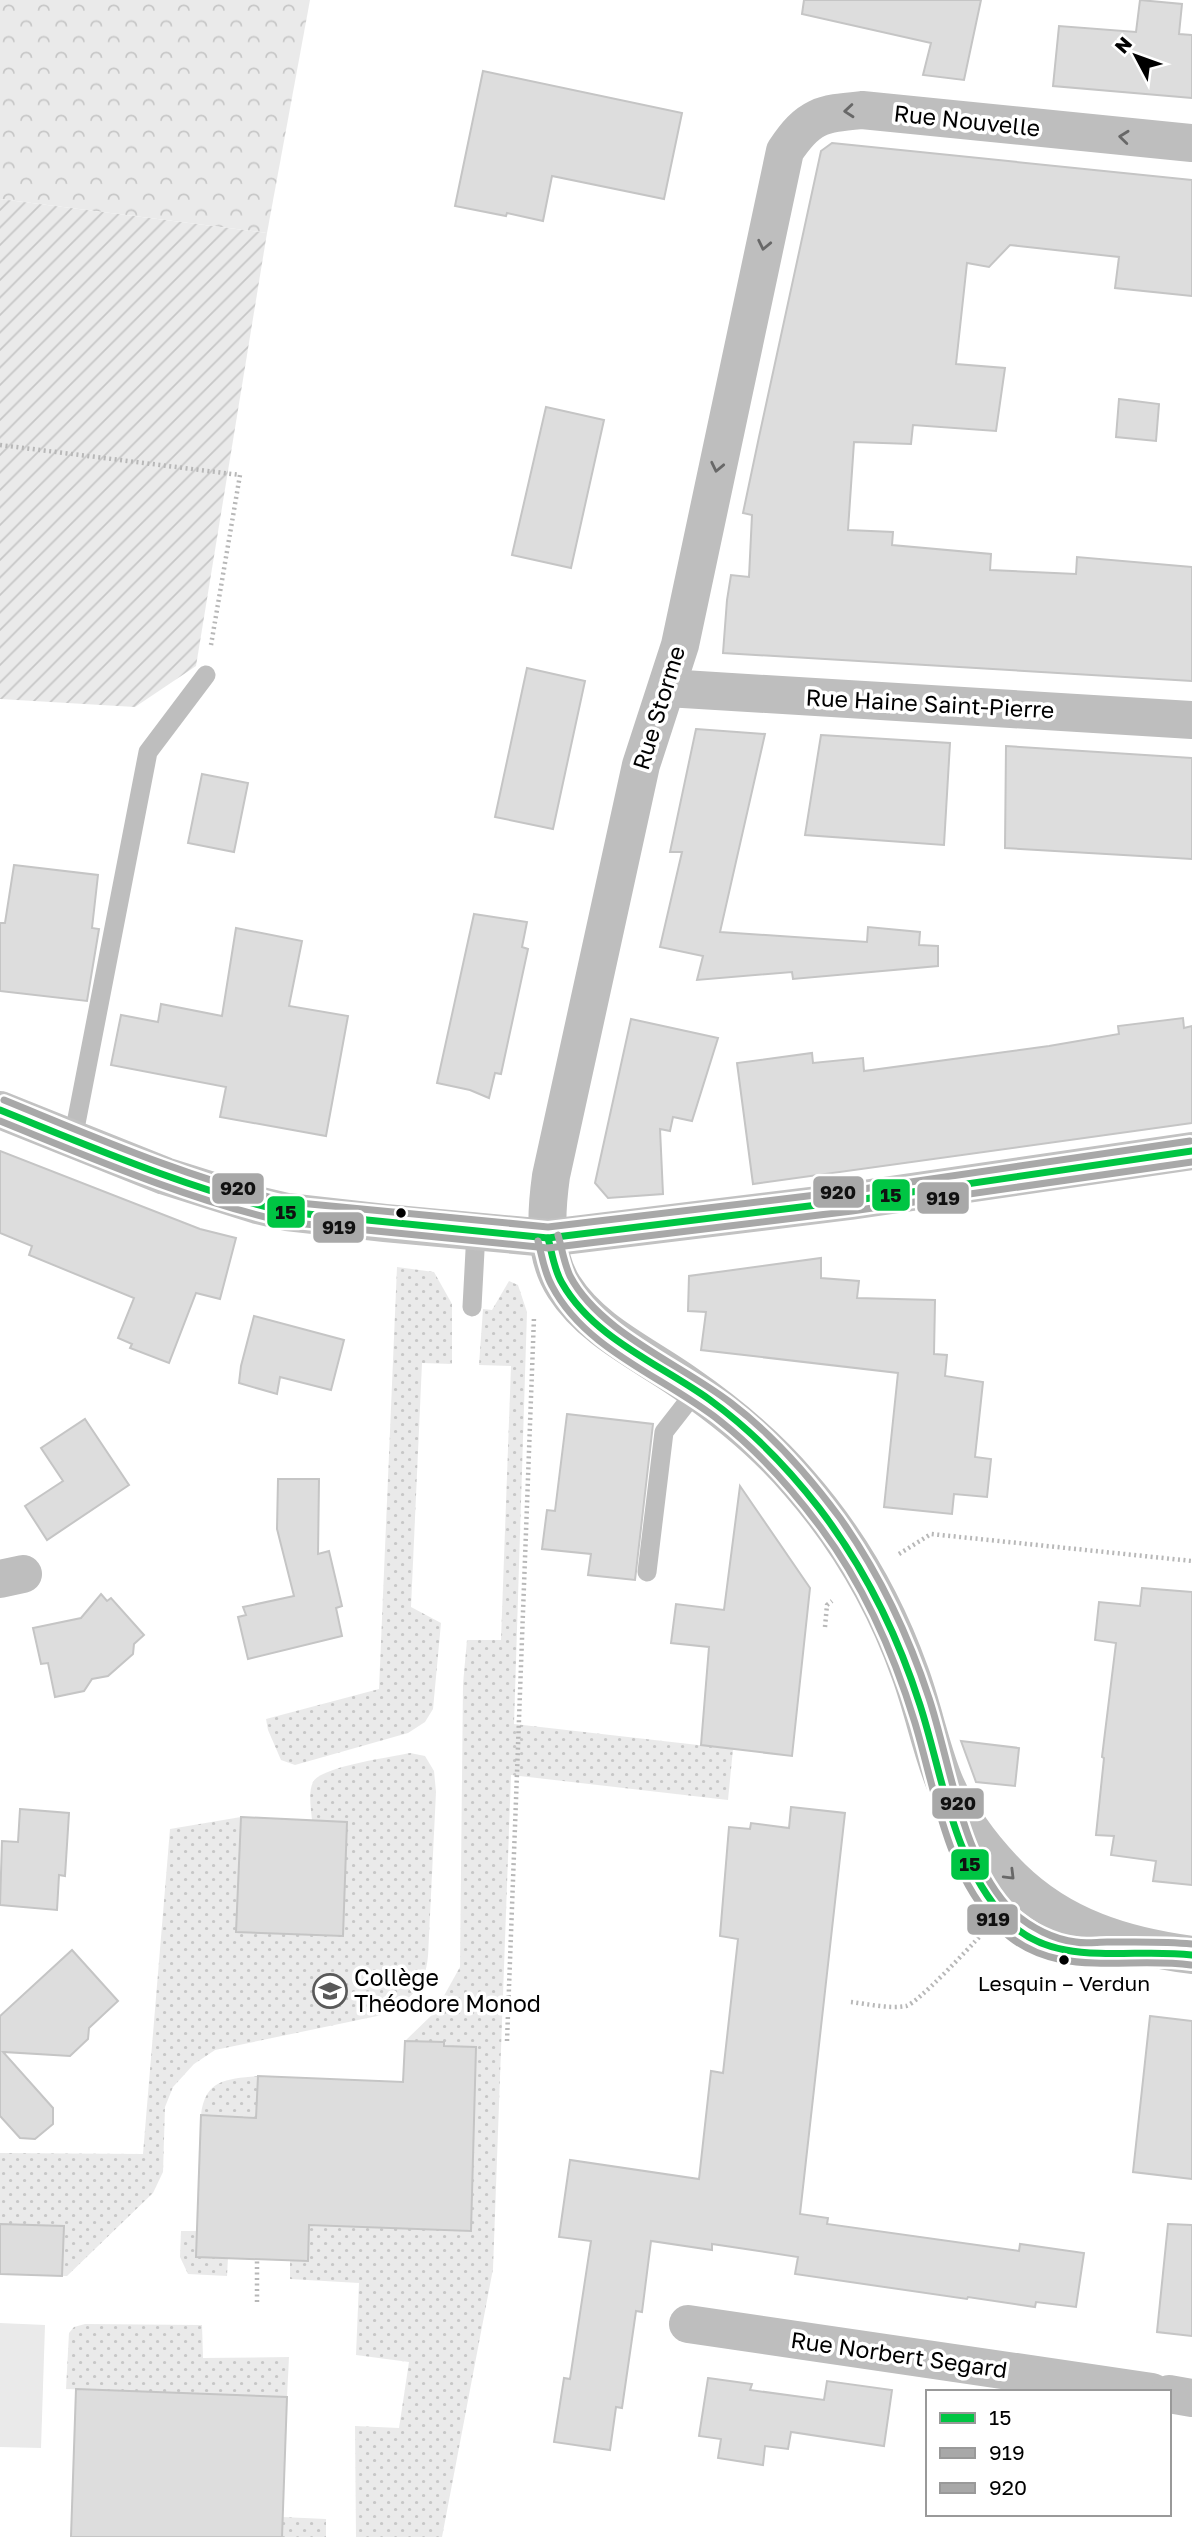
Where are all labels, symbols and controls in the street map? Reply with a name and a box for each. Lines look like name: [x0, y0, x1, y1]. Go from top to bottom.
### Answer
north arrow: [1101, 21, 1171, 91]
text: N: [1109, 32, 1136, 58]
street label: Rue Nouvelle: [893, 98, 1042, 142]
one-way arrow: [843, 103, 854, 118]
one-way arrow: [1118, 129, 1130, 144]
one-way arrow: [757, 239, 772, 251]
one-way arrow: [711, 461, 725, 473]
street label: Rue Storme: [626, 642, 690, 773]
street label: Rue Haine Saint-Pierre: [805, 683, 1055, 723]
line badge: 920: [211, 1172, 265, 1205]
line badge: 920: [812, 1175, 865, 1209]
text: 920: [220, 1176, 256, 1199]
line badge: 15: [871, 1178, 911, 1212]
text: 920: [820, 1180, 856, 1203]
line badge: 919: [916, 1181, 970, 1215]
text: 15: [880, 1183, 902, 1206]
text: 919: [926, 1186, 960, 1209]
line badge: 15: [266, 1195, 306, 1229]
text: 15: [275, 1200, 297, 1223]
unlabelled marker: [394, 1206, 408, 1220]
line badge: 919: [312, 1211, 365, 1244]
text: 919: [322, 1215, 356, 1238]
line badge: 920: [931, 1787, 985, 1820]
text: 920: [940, 1791, 976, 1814]
line badge: 15: [950, 1848, 990, 1881]
text: 15: [959, 1852, 981, 1875]
one-way arrow: [1002, 1867, 1015, 1880]
line badge: 919: [966, 1903, 1019, 1936]
text: 919: [976, 1907, 1010, 1930]
marker: Lesquin – Verdun: [1057, 1953, 1071, 1967]
place label: Collège Théodore Monod: [354, 1963, 541, 2017]
place label: Lesquin – Verdun: [978, 1970, 1150, 1996]
school or university icon: Collège Théodore Monod: [311, 1972, 349, 2010]
street label: Rue Norbert Segard: [789, 2325, 1009, 2383]
legend: [926, 2390, 1171, 2516]
text: 15: [989, 2404, 1011, 2430]
text: 919: [989, 2439, 1025, 2465]
text: 920: [989, 2474, 1027, 2500]

